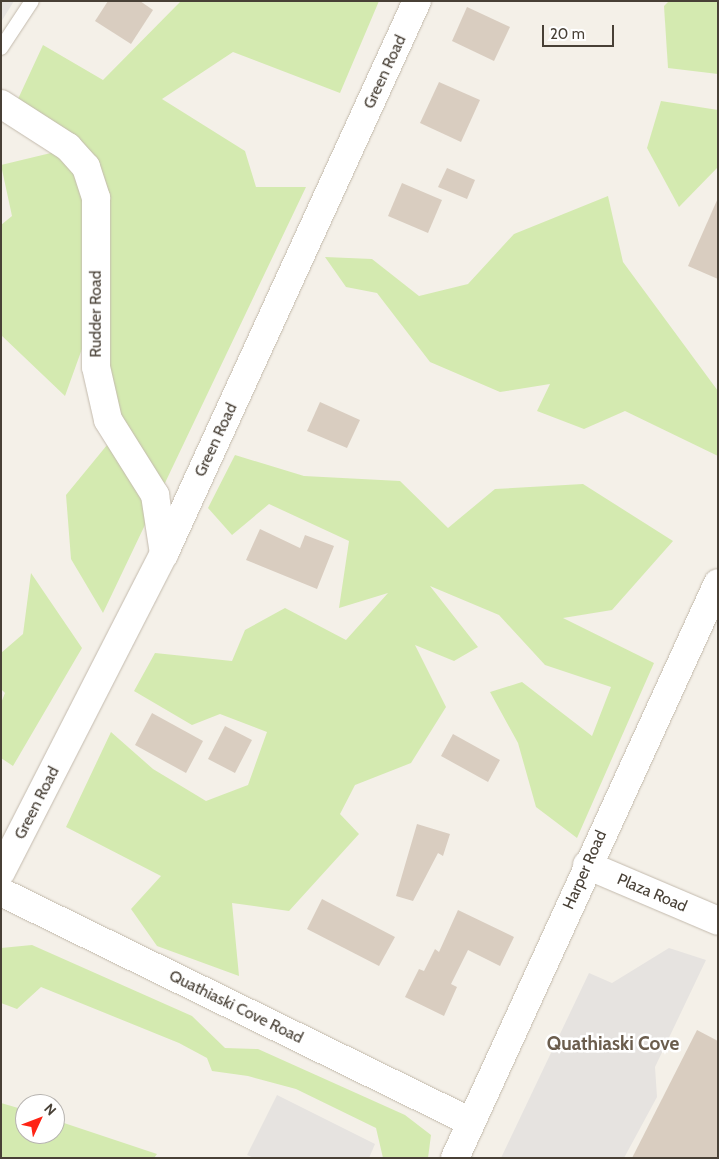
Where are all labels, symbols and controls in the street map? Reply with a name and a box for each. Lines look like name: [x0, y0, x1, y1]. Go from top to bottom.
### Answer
scale bar: [544, 15, 616, 47]
text: 20 m: [550, 25, 585, 43]
street label: Green Road: [360, 32, 410, 112]
street label: Rudder Road: [86, 270, 106, 358]
street label: Green Road: [191, 400, 241, 480]
street label: Green Road: [10, 763, 64, 843]
street label: Harper Road: [559, 828, 611, 912]
street label: Plaza Road: [614, 870, 690, 916]
street label: Quathiaski Cove Road: [166, 966, 306, 1048]
district label: Quathiaski Cove: [547, 1033, 679, 1055]
north arrow: [15, 1094, 65, 1144]
text: N: [40, 1100, 60, 1119]

